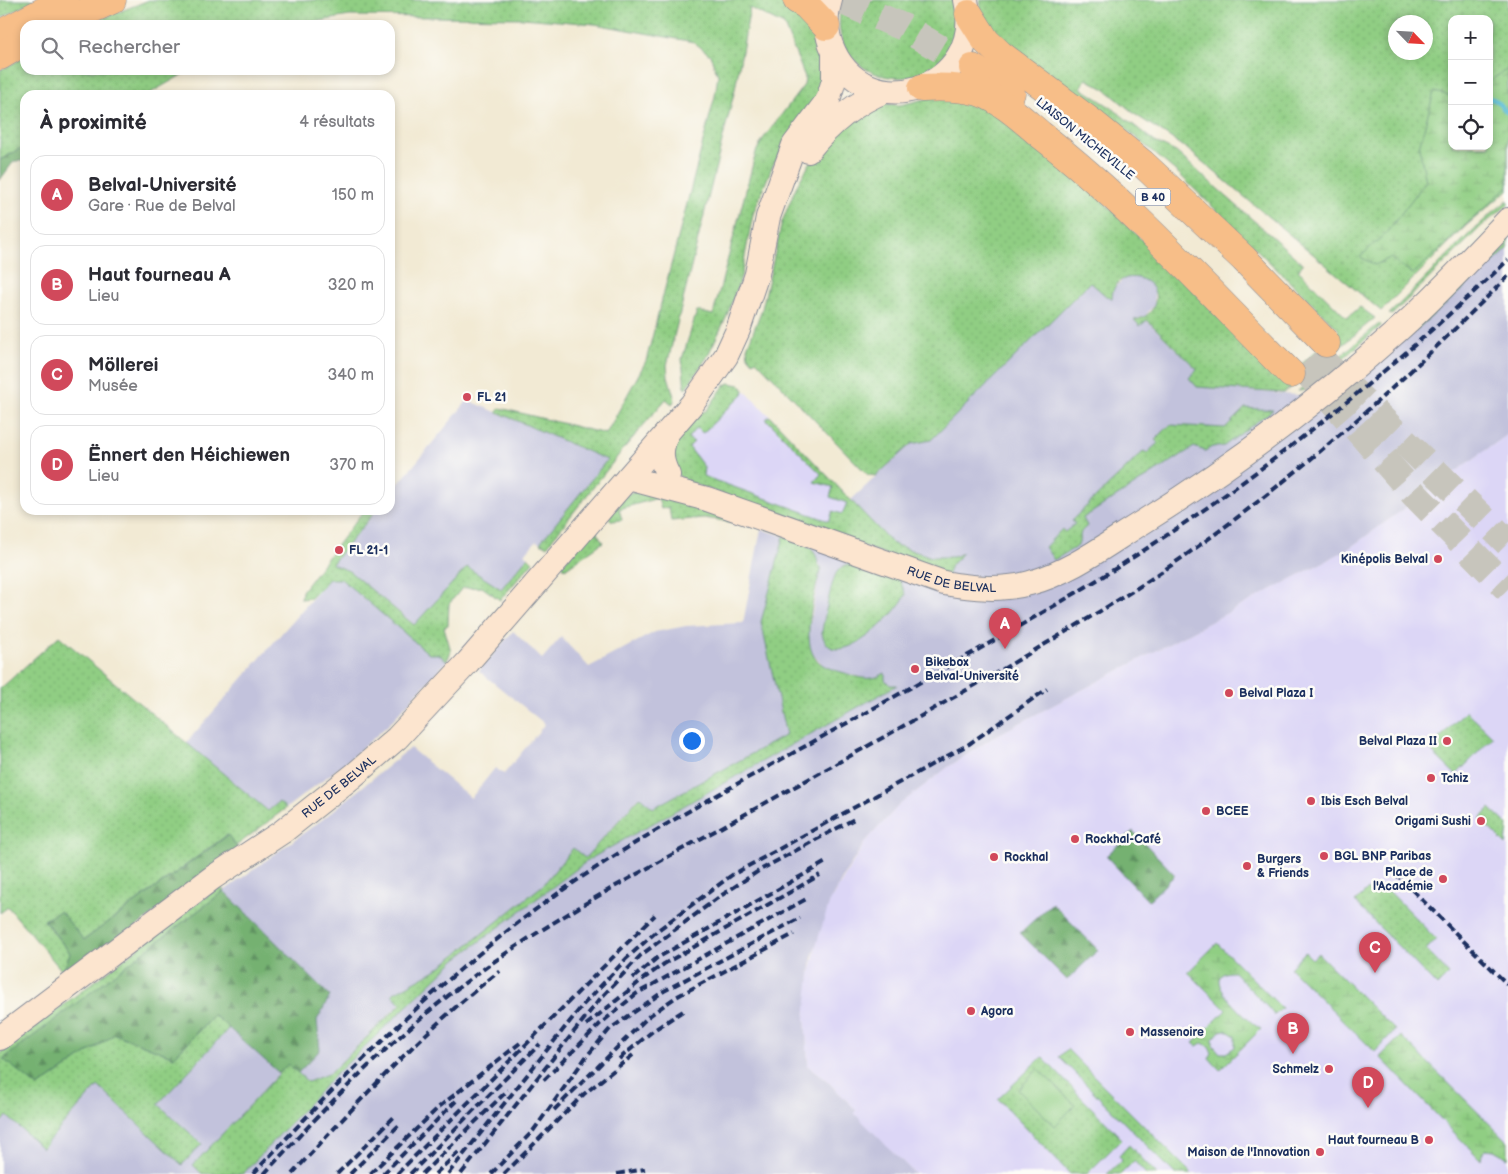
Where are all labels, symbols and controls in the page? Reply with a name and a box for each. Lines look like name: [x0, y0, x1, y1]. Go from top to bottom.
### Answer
north arrow: [1388, 15, 1433, 60]
map controls: [1448, 15, 1493, 150]
button: +: [1448, 15, 1493, 60]
search box: [20, 20, 395, 75]
icon: search: [38, 34, 66, 62]
text: Rechercher: [78, 36, 180, 59]
button: −: [1448, 60, 1493, 105]
street label: LIAISON MICHEVILLE: [1033, 95, 1137, 183]
button: locate: [1448, 105, 1493, 150]
text: À proximité: [40, 110, 147, 135]
text: 4 résultats: [299, 113, 375, 132]
text: Belval-Université: [88, 174, 237, 197]
text: A: [52, 186, 62, 205]
text: 150 m: [332, 186, 374, 205]
road number: B 40: [1136, 188, 1170, 206]
text: Gare · Rue de Belval: [88, 197, 236, 216]
text: Haut fourneau A: [88, 264, 231, 287]
text: B: [51, 276, 63, 295]
text: 320 m: [328, 276, 374, 295]
text: Lieu: [88, 287, 119, 306]
text: Möllerei: [88, 354, 158, 377]
text: C: [51, 366, 63, 385]
text: 340 m: [327, 366, 374, 385]
text: Musée: [88, 377, 138, 396]
place label: FL 21: [477, 390, 506, 405]
marker: FL 21: [461, 391, 473, 403]
text: Ënnert den Héichiewen: [88, 444, 290, 467]
text: D: [51, 456, 63, 475]
text: 370 m: [329, 456, 374, 475]
text: Lieu: [88, 467, 119, 486]
place label: FL 21-1: [349, 543, 388, 558]
marker: FL 21-1: [333, 544, 345, 556]
place label: Kinépolis Belval: [1341, 552, 1428, 567]
marker: Kinépolis Belval: [1432, 553, 1444, 565]
street label: RUE DE BELVAL: [905, 563, 996, 595]
pin: A: [989, 608, 1021, 649]
place label: Bikebox Belval-Université: [925, 655, 1019, 684]
marker: Bikebox Belval-Université: [909, 663, 921, 675]
place label: Belval Plaza I: [1239, 686, 1313, 701]
marker: Belval Plaza I: [1223, 687, 1235, 699]
your location: [679, 728, 705, 754]
place label: Belval Plaza II: [1359, 734, 1437, 749]
marker: Belval Plaza II: [1441, 735, 1453, 747]
street label: RUE DE BELVAL: [299, 752, 379, 821]
place label: Tchiz: [1441, 771, 1469, 786]
marker: Tchiz: [1425, 772, 1437, 784]
place label: Ibis Esch Belval: [1321, 794, 1408, 809]
marker: Ibis Esch Belval: [1305, 795, 1317, 807]
place label: BCEE: [1216, 804, 1249, 819]
marker: BCEE: [1200, 805, 1212, 817]
place label: Origami Sushi: [1395, 814, 1471, 829]
marker: Origami Sushi: [1475, 815, 1487, 827]
place label: Rockhal-Café: [1085, 832, 1161, 847]
marker: Rockhal-Café: [1069, 833, 1081, 845]
place label: BGL BNP Paribas: [1334, 849, 1431, 864]
place label: Rockhal: [1004, 850, 1048, 865]
marker: BGL BNP Paribas: [1318, 850, 1330, 862]
marker: Rockhal: [988, 851, 1000, 863]
place label: Burgers & Friends: [1257, 852, 1309, 881]
marker: Burgers & Friends: [1241, 860, 1253, 872]
place label: Place de l'Académie: [1373, 865, 1433, 894]
marker: Place de l'Académie: [1437, 873, 1449, 885]
pin: C: [1359, 932, 1391, 973]
place label: Agora: [980, 1004, 1013, 1019]
marker: Agora: [965, 1005, 977, 1017]
pin: B: [1277, 1013, 1309, 1054]
place label: Massenoire: [1140, 1025, 1204, 1040]
marker: Massenoire: [1124, 1026, 1136, 1038]
place label: Schmelz: [1273, 1062, 1319, 1077]
marker: Schmelz: [1323, 1063, 1335, 1075]
pin: D: [1352, 1067, 1384, 1108]
place label: Haut fourneau B: [1328, 1133, 1420, 1148]
marker: Haut fourneau B: [1423, 1134, 1435, 1146]
place label: Maison de l'Innovation: [1187, 1145, 1310, 1160]
marker: Maison de l'Innovation: [1314, 1146, 1326, 1158]

